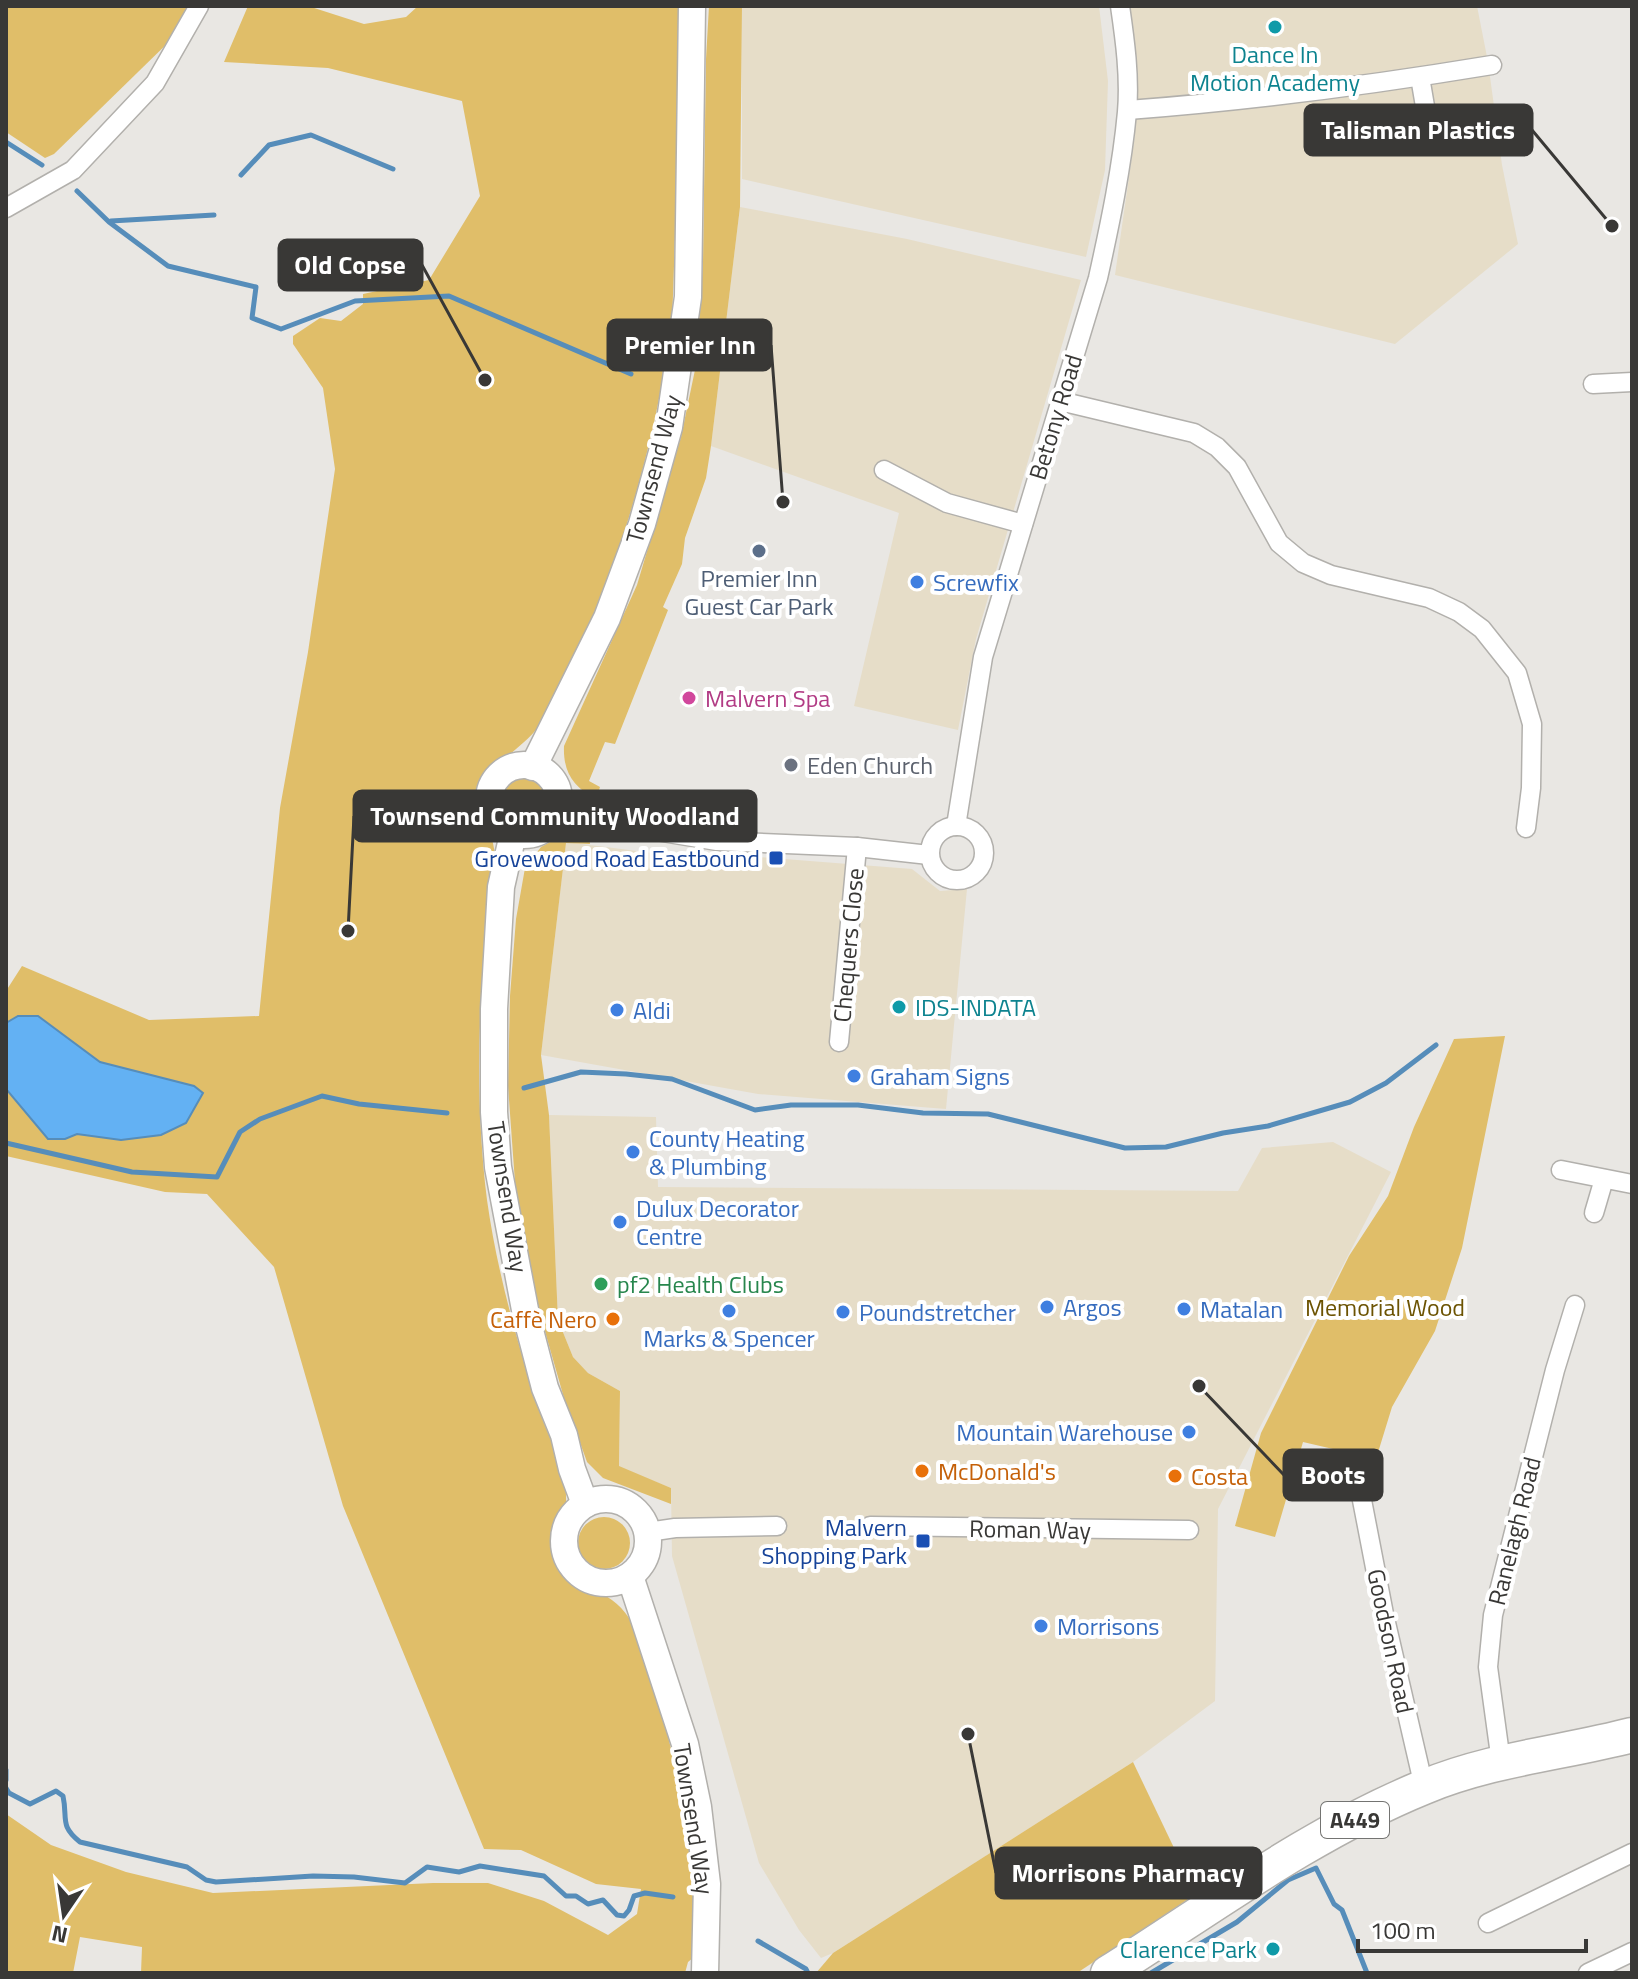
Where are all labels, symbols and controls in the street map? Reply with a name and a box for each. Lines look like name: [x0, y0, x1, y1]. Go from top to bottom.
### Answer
marker: Dance In Motion Academy: [1266, 18, 1284, 36]
place label: Dance In Motion Academy: [1190, 36, 1360, 100]
callout: Talisman Plastics: [1305, 105, 1532, 155]
text: Talisman Plastics: [1321, 110, 1515, 149]
callout: Old Copse: [279, 240, 422, 290]
text: Old Copse: [294, 245, 406, 284]
callout: Premier Inn: [608, 320, 771, 370]
text: Premier Inn: [624, 325, 756, 364]
street label: Betony Road: [1019, 350, 1091, 484]
street label: Townsend Way: [616, 390, 690, 547]
marker: Premier Inn Guest Car Park: [750, 542, 768, 560]
place label: Premier Inn Guest Car Park: [684, 560, 834, 624]
place label: Screwfix: [933, 564, 1019, 600]
marker: Screwfix: [908, 573, 926, 591]
place label: Malvern Spa: [705, 680, 830, 716]
marker: Malvern Spa: [680, 689, 698, 707]
place label: Eden Church: [807, 747, 933, 783]
marker: Eden Church: [782, 756, 800, 774]
callout: Townsend Community Woodland: [354, 791, 756, 841]
text: Townsend Community Woodland: [370, 796, 740, 835]
place label: Grovewood Road Eastbound: [474, 840, 760, 876]
marker: Grovewood Road Eastbound: [767, 849, 785, 867]
street label: Chequers Close: [823, 866, 873, 1024]
place label: IDS-INDATA: [915, 989, 1036, 1025]
place label: Aldi: [633, 992, 671, 1028]
marker: IDS-INDATA: [890, 998, 908, 1016]
marker: Aldi: [608, 1001, 626, 1019]
place label: Graham Signs: [870, 1058, 1010, 1094]
marker: Graham Signs: [845, 1067, 863, 1085]
street label: Townsend Way: [478, 1119, 538, 1276]
place label: County Heating & Plumbing: [649, 1120, 804, 1184]
marker: County Heating & Plumbing: [624, 1143, 642, 1161]
place label: Dulux Decorator Centre: [636, 1190, 799, 1254]
marker: Dulux Decorator Centre: [611, 1213, 629, 1231]
place label: pf2 Health Clubs: [617, 1266, 784, 1302]
marker: pf2 Health Clubs: [592, 1275, 610, 1293]
place label: Argos: [1063, 1289, 1122, 1325]
park label: Memorial Wood: [1305, 1289, 1465, 1325]
place label: Matalan: [1200, 1291, 1283, 1327]
place label: Poundstretcher: [859, 1294, 1016, 1330]
marker: Argos: [1038, 1298, 1056, 1316]
marker: Matalan: [1175, 1300, 1193, 1318]
place label: Caffè Nero: [490, 1301, 597, 1337]
marker: Marks & Spencer: [720, 1302, 738, 1320]
marker: Poundstretcher: [834, 1303, 852, 1321]
marker: Caffè Nero: [604, 1310, 622, 1328]
place label: Marks & Spencer: [643, 1320, 815, 1356]
place label: Mountain Warehouse: [956, 1414, 1173, 1450]
marker: Mountain Warehouse: [1180, 1423, 1198, 1441]
callout: Boots: [1284, 1450, 1382, 1500]
place label: McDonald's: [938, 1453, 1056, 1489]
street label: Ranelagh Road: [1478, 1453, 1550, 1609]
text: Boots: [1300, 1455, 1366, 1494]
place label: Costa: [1191, 1458, 1248, 1494]
marker: McDonald's: [913, 1462, 931, 1480]
marker: Costa: [1166, 1467, 1184, 1485]
place label: Malvern Shopping Park: [761, 1509, 908, 1573]
street label: Roman Way: [969, 1510, 1092, 1548]
marker: Malvern Shopping Park: [914, 1532, 932, 1550]
street label: Goodson Road: [1358, 1565, 1424, 1717]
place label: Morrisons: [1057, 1608, 1159, 1644]
marker: Morrisons: [1032, 1617, 1050, 1635]
street label: Townsend Way: [664, 1741, 724, 1898]
road number: A449: [1321, 1802, 1389, 1838]
callout: Morrisons Pharmacy: [996, 1848, 1261, 1898]
text: Morrisons Pharmacy: [1012, 1853, 1244, 1892]
north arrow: [24, 1875, 104, 1955]
scale bar: [1358, 1903, 1586, 1953]
text: 100 m: [1370, 1912, 1436, 1948]
text: N: [48, 1916, 71, 1953]
place label: Clarence Park: [1120, 1931, 1257, 1967]
marker: Clarence Park: [1264, 1940, 1282, 1958]

